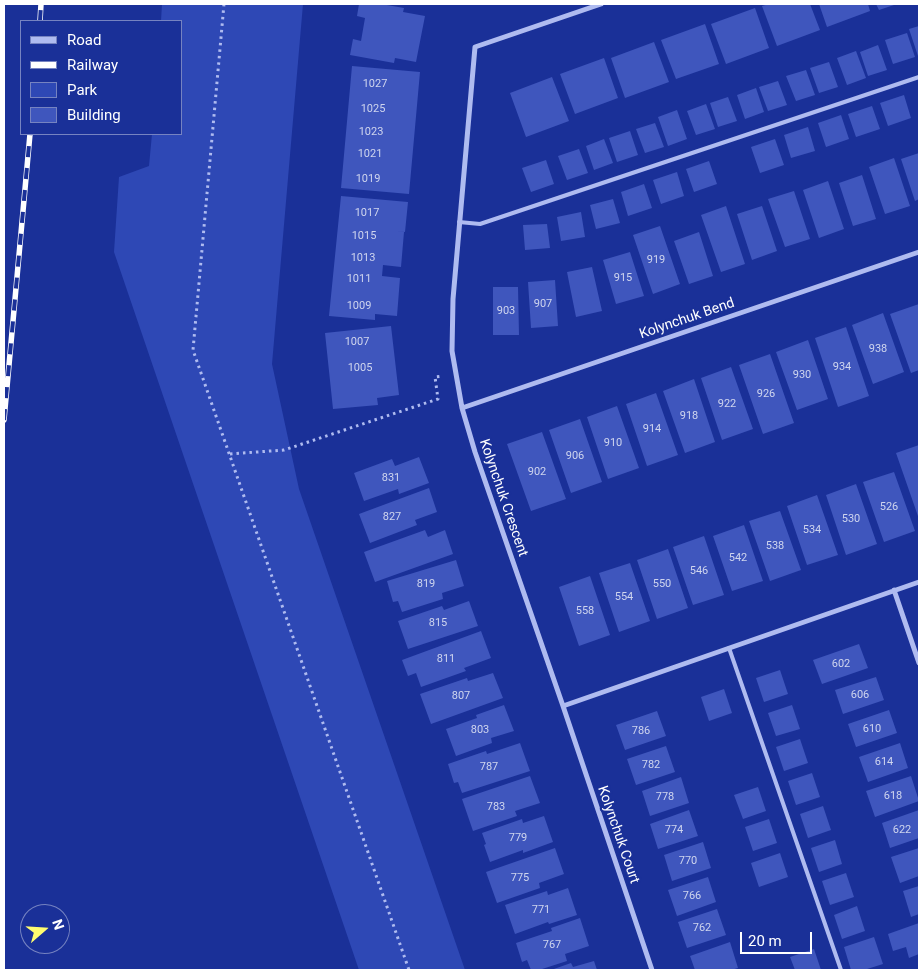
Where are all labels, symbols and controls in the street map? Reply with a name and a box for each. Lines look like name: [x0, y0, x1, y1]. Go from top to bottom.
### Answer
legend: [20, 20, 182, 135]
text: Road: [67, 31, 101, 49]
text: Railway: [67, 56, 118, 74]
house number: 1027: [363, 77, 387, 91]
text: Park: [67, 81, 97, 99]
house number: 1025: [361, 102, 385, 116]
text: Building: [67, 106, 121, 124]
house number: 1023: [359, 125, 383, 139]
house number: 1021: [358, 147, 382, 161]
house number: 1019: [356, 172, 380, 186]
house number: 1017: [355, 206, 379, 220]
house number: 1015: [352, 229, 376, 243]
house number: 1013: [351, 251, 375, 265]
house number: 919: [647, 253, 665, 267]
house number: 915: [614, 271, 632, 285]
house number: 1011: [347, 272, 371, 286]
street label: Kolynchuk Bend: [637, 295, 737, 343]
house number: 907: [534, 297, 552, 311]
house number: 1009: [347, 299, 371, 313]
house number: 903: [497, 304, 515, 318]
house number: 1007: [345, 335, 369, 349]
house number: 938: [869, 342, 887, 356]
house number: 934: [833, 360, 851, 374]
house number: 1005: [348, 361, 372, 375]
house number: 930: [793, 368, 811, 382]
house number: 926: [757, 387, 775, 401]
house number: 922: [718, 397, 736, 411]
house number: 918: [680, 409, 698, 423]
house number: 914: [643, 422, 661, 436]
house number: 910: [604, 436, 622, 450]
street label: Kolynchuk Crescent: [475, 437, 531, 559]
house number: 906: [566, 449, 584, 463]
house number: 902: [528, 465, 546, 479]
house number: 831: [382, 471, 400, 485]
house number: 526: [880, 500, 898, 514]
house number: 827: [383, 510, 401, 524]
house number: 530: [842, 512, 860, 526]
house number: 534: [803, 523, 821, 537]
house number: 538: [766, 539, 784, 553]
house number: 542: [729, 551, 747, 565]
house number: 546: [690, 564, 708, 578]
house number: 819: [417, 577, 435, 591]
house number: 550: [653, 577, 671, 591]
house number: 554: [615, 590, 633, 604]
house number: 558: [576, 604, 594, 618]
house number: 815: [429, 616, 447, 630]
house number: 811: [437, 652, 455, 666]
house number: 602: [832, 657, 850, 671]
house number: 606: [851, 688, 869, 702]
house number: 807: [452, 689, 470, 703]
house number: 610: [863, 722, 881, 736]
house number: 803: [471, 723, 489, 737]
house number: 786: [632, 724, 650, 738]
house number: 614: [875, 755, 893, 769]
house number: 782: [642, 758, 660, 772]
house number: 787: [480, 760, 498, 774]
street label: Kolynchuk Court: [593, 784, 643, 886]
house number: 618: [884, 789, 902, 803]
house number: 778: [656, 790, 674, 804]
house number: 783: [487, 800, 505, 814]
house number: 774: [665, 823, 683, 837]
house number: 622: [893, 823, 911, 837]
house number: 779: [509, 831, 527, 845]
house number: 770: [679, 854, 697, 868]
house number: 775: [511, 871, 529, 885]
house number: 766: [683, 889, 701, 903]
house number: 771: [532, 903, 550, 917]
north arrow: [20, 904, 70, 954]
text: N: [49, 917, 67, 932]
house number: 762: [693, 921, 711, 935]
scale bar: [743, 922, 816, 954]
text: 20 m: [748, 932, 782, 950]
house number: 767: [543, 938, 561, 952]

